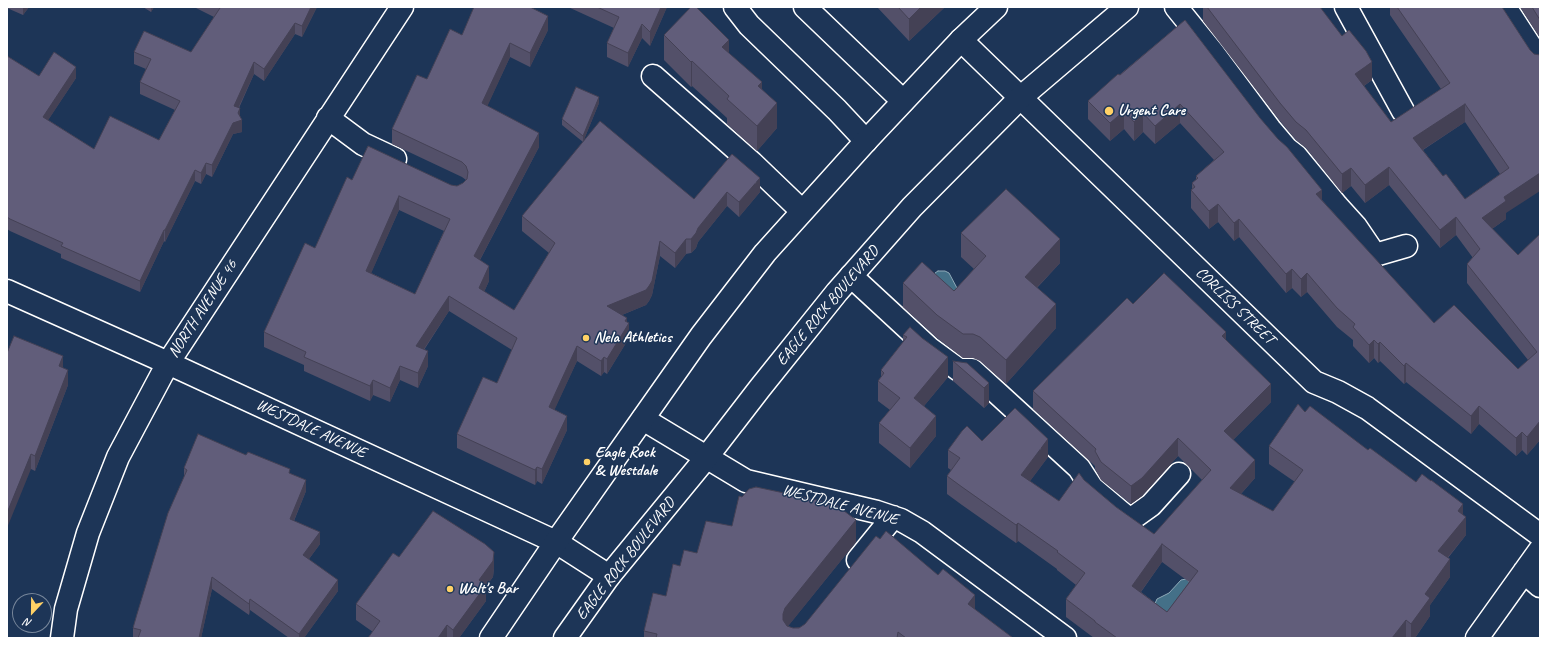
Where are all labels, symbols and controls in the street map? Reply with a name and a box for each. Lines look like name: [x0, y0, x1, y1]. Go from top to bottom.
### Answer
place label: Urgent Care: [1118, 101, 1185, 121]
marker: Urgent Care: [1103, 105, 1115, 117]
street label: EAGLE ROCK BOULEVARD: [772, 242, 884, 370]
street label: NORTH AVENUE 46: [164, 257, 242, 361]
street label: CORLISS STREET: [1191, 263, 1279, 349]
place label: Nela Athletics: [594, 328, 672, 348]
marker: Nela Athletics: [581, 333, 591, 343]
street label: WESTDALE AVENUE: [253, 395, 369, 463]
place label: Eagle Rock & Westdale: [595, 443, 657, 481]
marker: Eagle Rock & Westdale: [582, 457, 592, 467]
street label: WESTDALE AVENUE: [780, 480, 900, 530]
street label: EAGLE ROCK BOULEVARD: [572, 494, 680, 624]
place label: Walt's Bar: [458, 579, 517, 599]
marker: Walt's Bar: [445, 584, 455, 594]
north arrow: [12, 593, 52, 633]
text: N: [22, 615, 34, 631]

